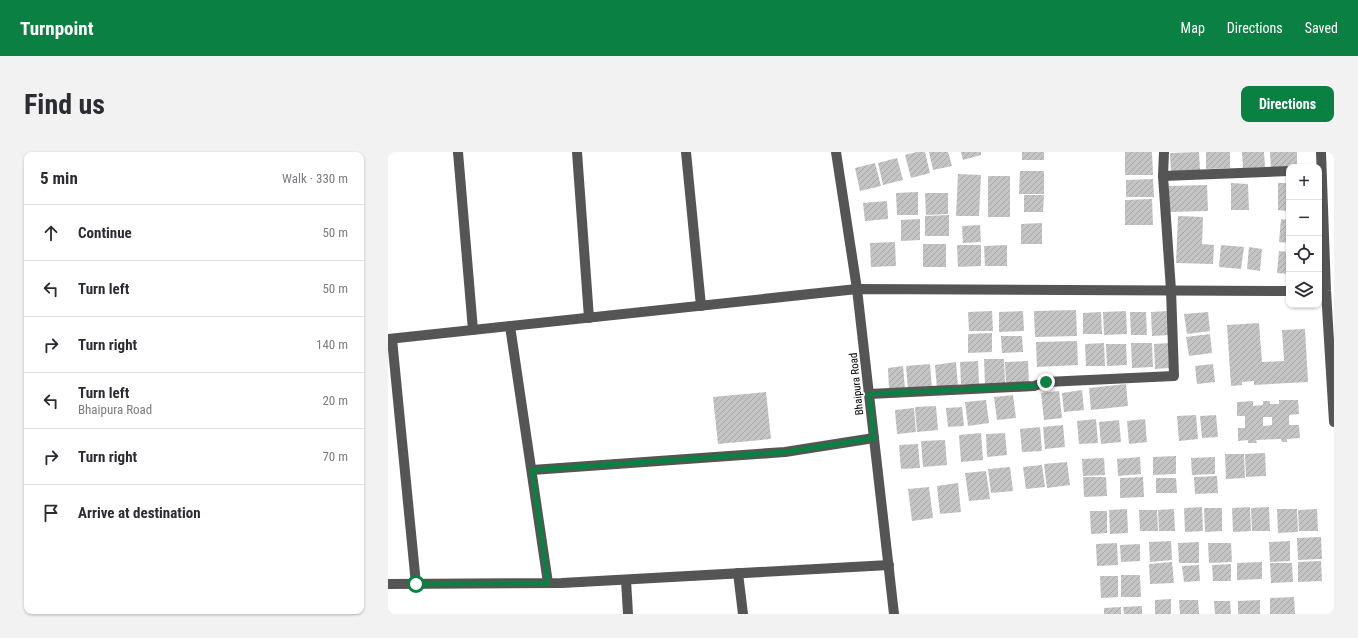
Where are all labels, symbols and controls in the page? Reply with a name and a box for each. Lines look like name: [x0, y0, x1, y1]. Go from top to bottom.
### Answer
text: Turnpoint: [20, 17, 94, 40]
text: Map: [1181, 20, 1205, 36]
text: Directions: [1227, 20, 1283, 36]
text: Saved: [1305, 20, 1338, 36]
button: Directions: [1241, 86, 1334, 122]
text: Find us: [24, 88, 105, 121]
map controls: [1286, 164, 1322, 308]
button: +: [1286, 164, 1322, 200]
text: 5 min: [40, 168, 78, 188]
text: Walk · 330 m: [282, 171, 348, 186]
button: −: [1286, 200, 1322, 236]
icon: ahead: [40, 222, 62, 244]
text: Continue: [78, 224, 132, 242]
text: 50 m: [322, 225, 348, 240]
button: locate: [1286, 236, 1322, 272]
button: layers: [1286, 272, 1322, 308]
icon: left: [40, 278, 62, 300]
text: Turn left: [78, 280, 129, 298]
text: 50 m: [322, 281, 348, 296]
icon: right: [40, 334, 62, 356]
text: Turn right: [78, 336, 137, 354]
text: 140 m: [316, 337, 348, 352]
street label: Bhaipura Road: [847, 352, 866, 416]
route end: [1037, 373, 1055, 391]
text: Turn left: [78, 384, 129, 402]
icon: left: [40, 390, 62, 412]
text: 20 m: [322, 393, 348, 408]
text: Bhaipura Road: [78, 402, 152, 417]
icon: right: [40, 446, 62, 468]
text: Turn right: [78, 448, 137, 466]
text: 70 m: [322, 449, 348, 464]
icon: arrive: [40, 502, 62, 524]
text: Arrive at destination: [78, 504, 201, 522]
route start: [407, 575, 425, 593]

